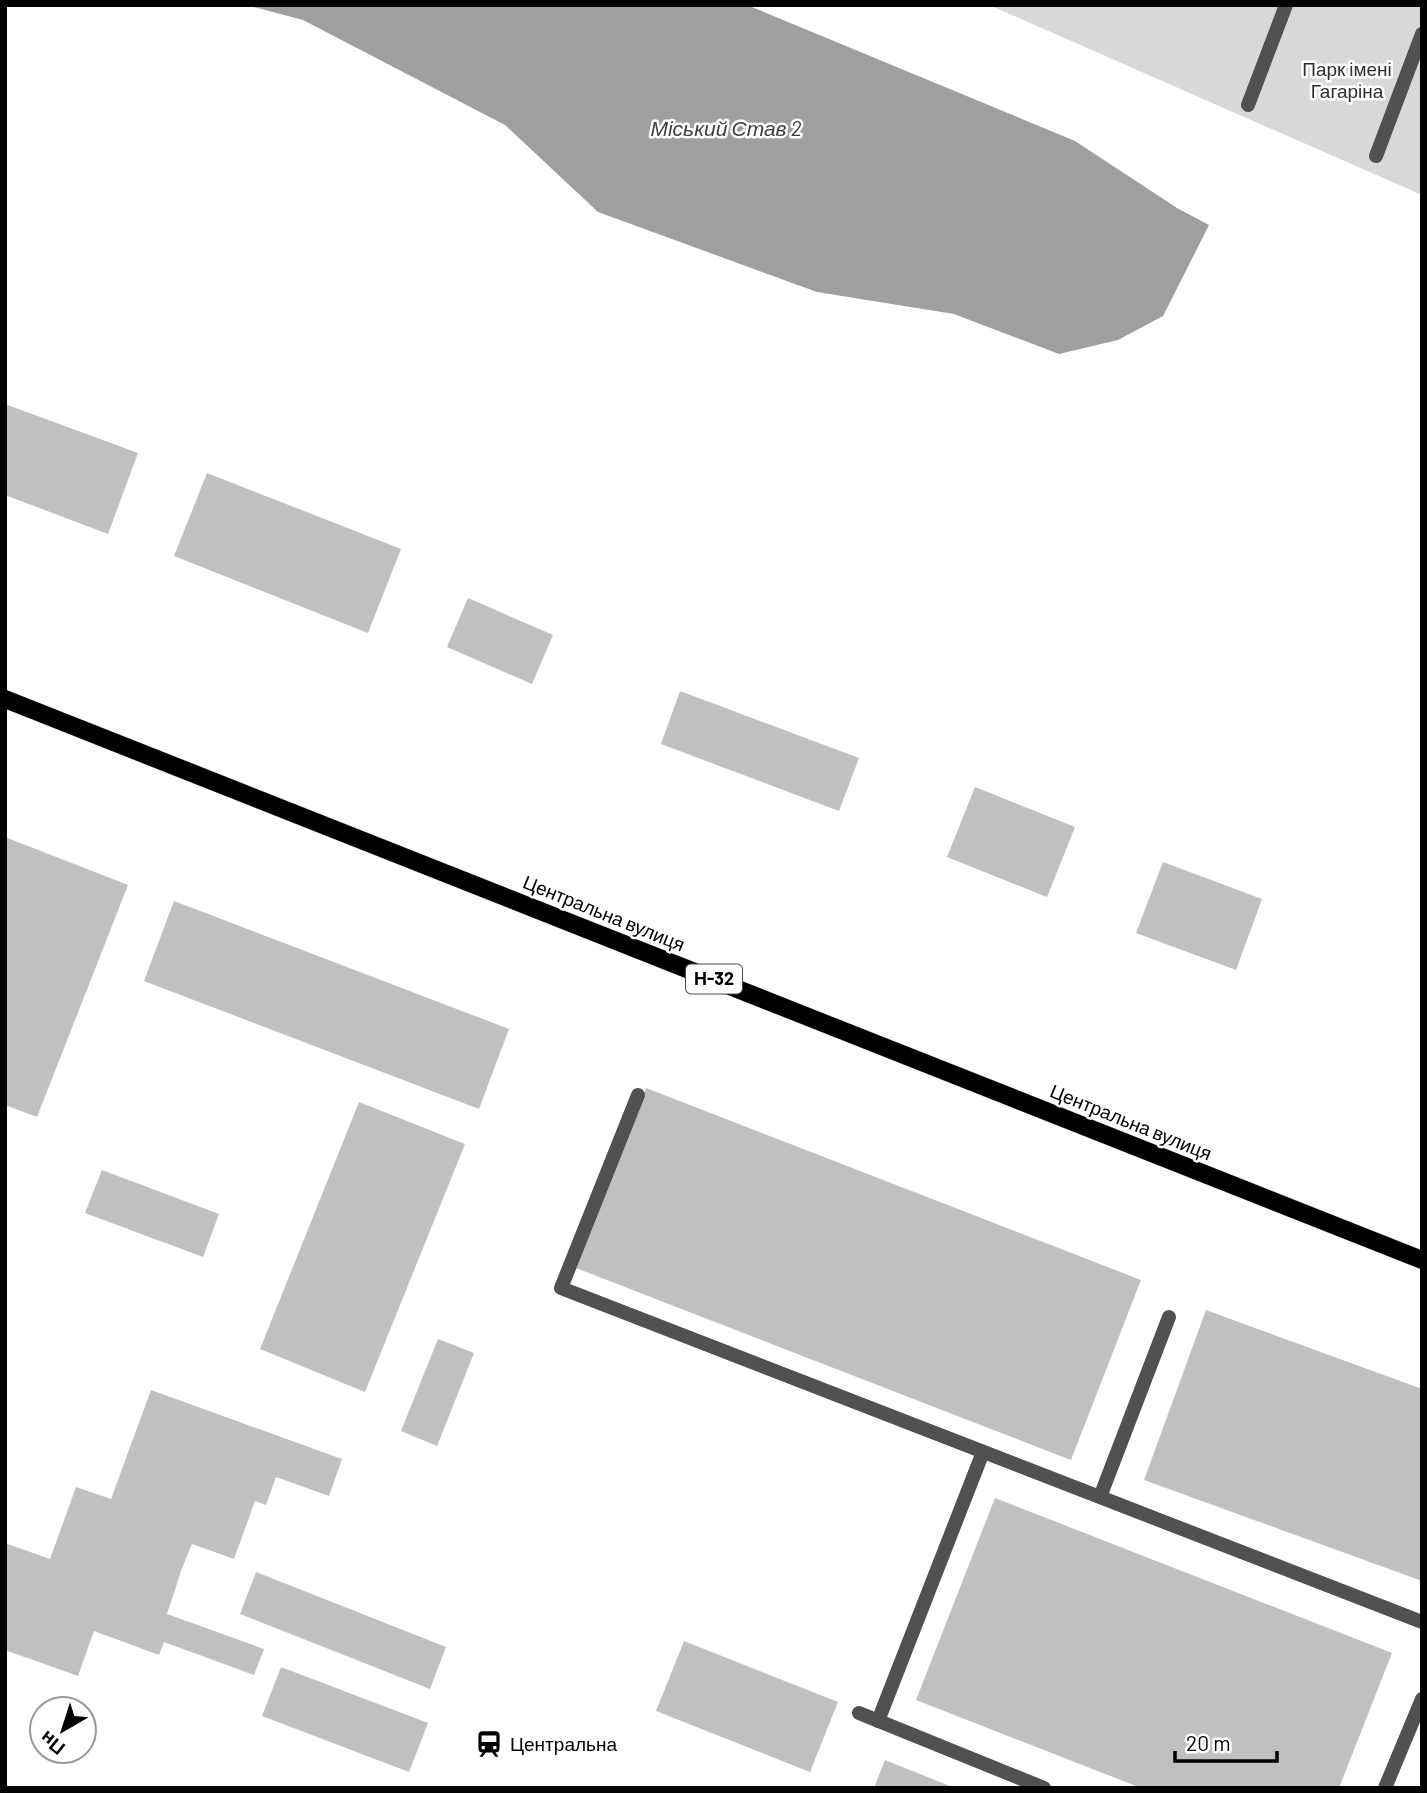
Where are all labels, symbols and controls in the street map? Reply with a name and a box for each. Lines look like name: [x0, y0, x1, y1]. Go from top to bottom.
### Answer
park label: Парк імені Гагаріна: [1302, 57, 1392, 102]
water label: Міський Став 2: [650, 115, 802, 140]
street label: Центральна вулиця: [520, 870, 688, 955]
road number: Н-32: [686, 964, 742, 994]
street label: Центральна вулиця: [1047, 1079, 1215, 1164]
north arrow: [28, 1695, 98, 1765]
scale bar: [1175, 1720, 1276, 1764]
text: Пн: [35, 1727, 69, 1760]
station icon: Центральна: [474, 1729, 504, 1759]
text: 20 m: [1186, 1730, 1231, 1755]
place label: Центральна: [510, 1732, 617, 1755]

